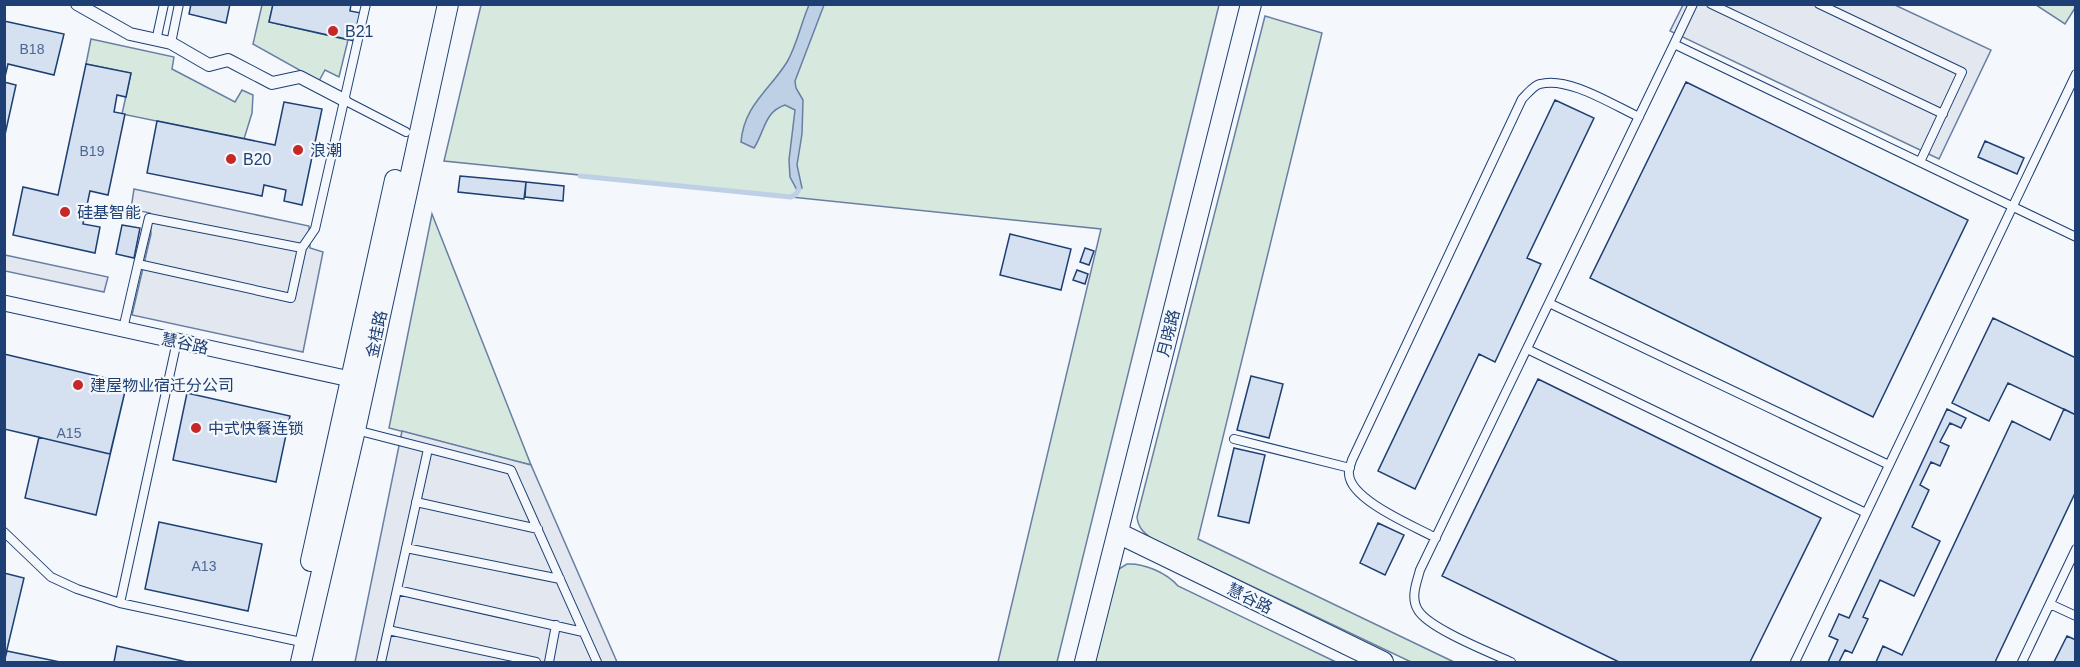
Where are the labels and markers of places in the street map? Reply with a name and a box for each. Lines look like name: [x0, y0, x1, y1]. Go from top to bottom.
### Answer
place label: B21: [345, 23, 374, 40]
marker: B21: [326, 24, 340, 38]
place label: 浪潮: [310, 142, 342, 159]
marker: 浪潮: [291, 143, 305, 157]
place label: B20: [243, 151, 272, 168]
marker: B20: [224, 152, 238, 166]
place label: 硅基智能: [77, 204, 141, 221]
marker: 硅基智能: [58, 205, 72, 219]
place label: 建屋物业宿迁分公司: [90, 377, 234, 394]
marker: 建屋物业宿迁分公司: [71, 378, 85, 392]
place label: 中式快餐连锁: [208, 420, 304, 437]
marker: 中式快餐连锁: [189, 421, 203, 435]

